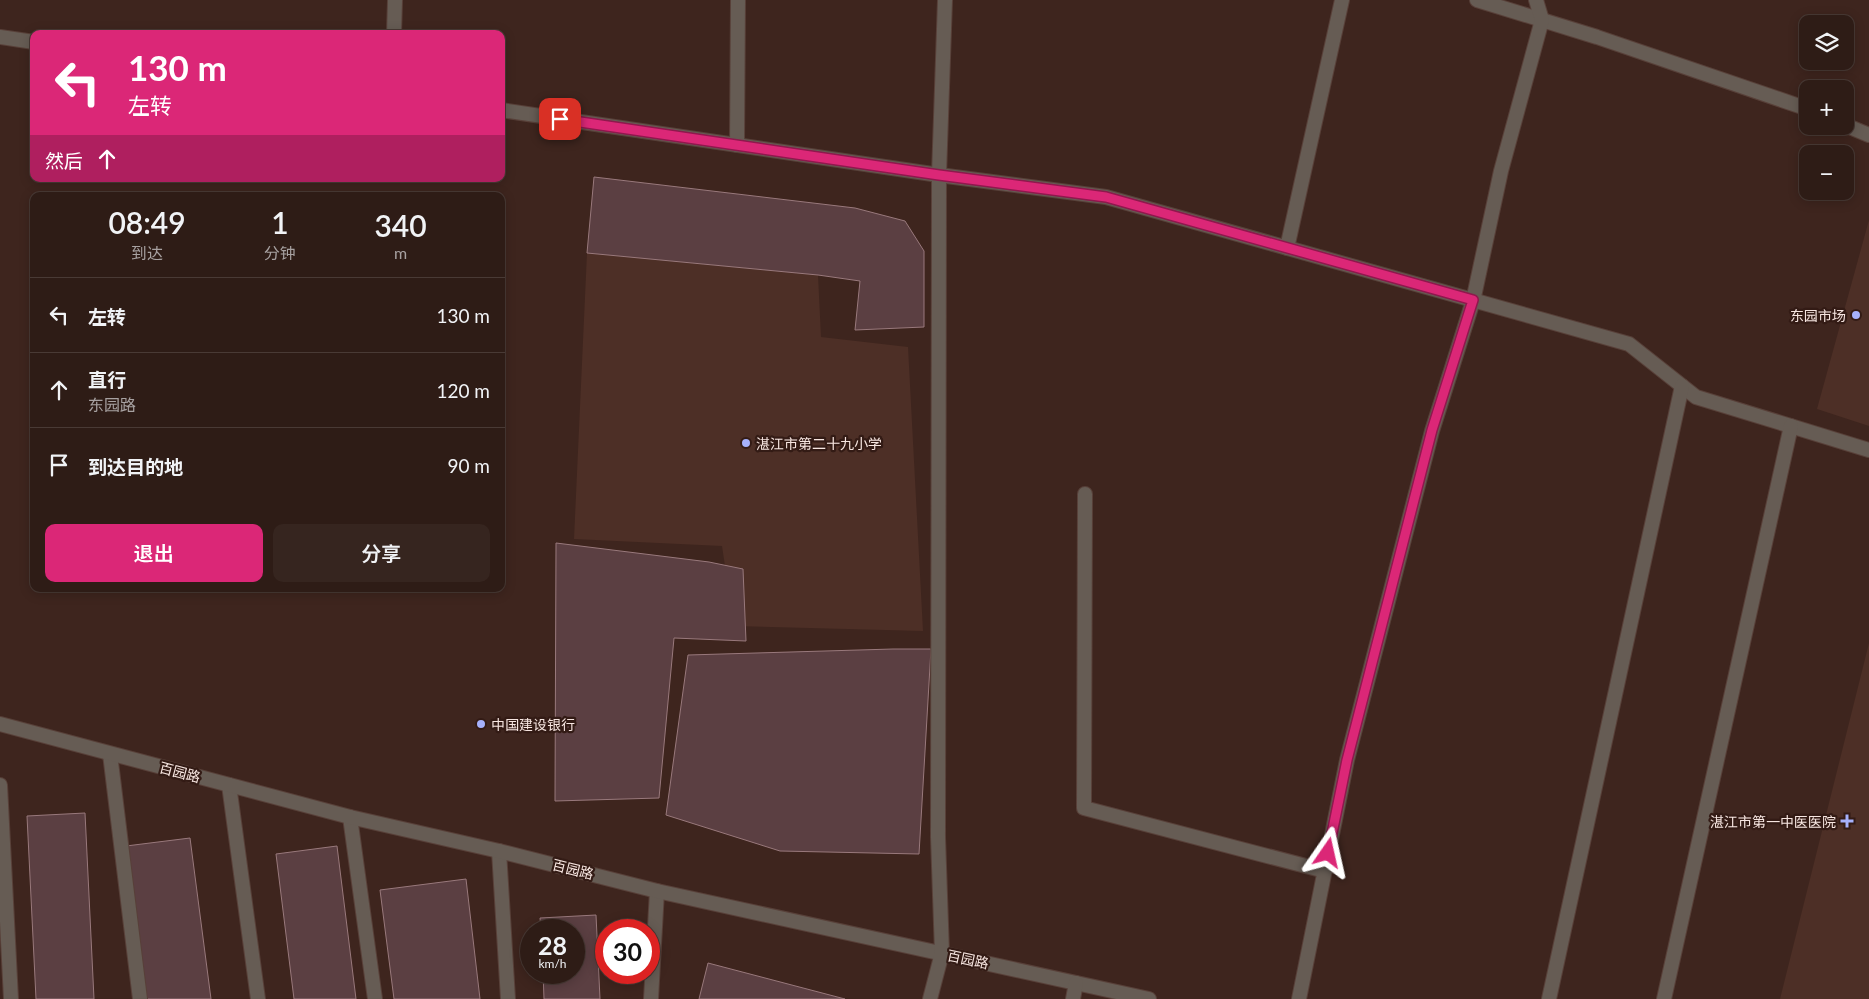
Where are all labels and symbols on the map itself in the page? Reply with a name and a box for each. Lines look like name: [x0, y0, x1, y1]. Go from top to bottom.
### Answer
pin: [539, 98, 581, 140]
place label: 东园市场: [1790, 307, 1846, 324]
marker: 东园市场: [1850, 309, 1862, 321]
place label: 湛江市第二十九小学: [756, 435, 882, 452]
marker: 湛江市第二十九小学: [740, 437, 752, 449]
place label: 中国建设银行: [491, 716, 575, 733]
marker: 中国建设银行: [475, 718, 487, 730]
street label: 百园路: [158, 758, 202, 786]
place label: 湛江市第一中医医院: [1710, 813, 1836, 830]
marker: 湛江市第一中医医院: [1840, 814, 1854, 828]
position arrow: [1301, 826, 1353, 878]
street label: 百园路: [551, 856, 595, 882]
speed limit sign: 30: [595, 919, 660, 984]
street label: 百园路: [946, 946, 990, 972]

